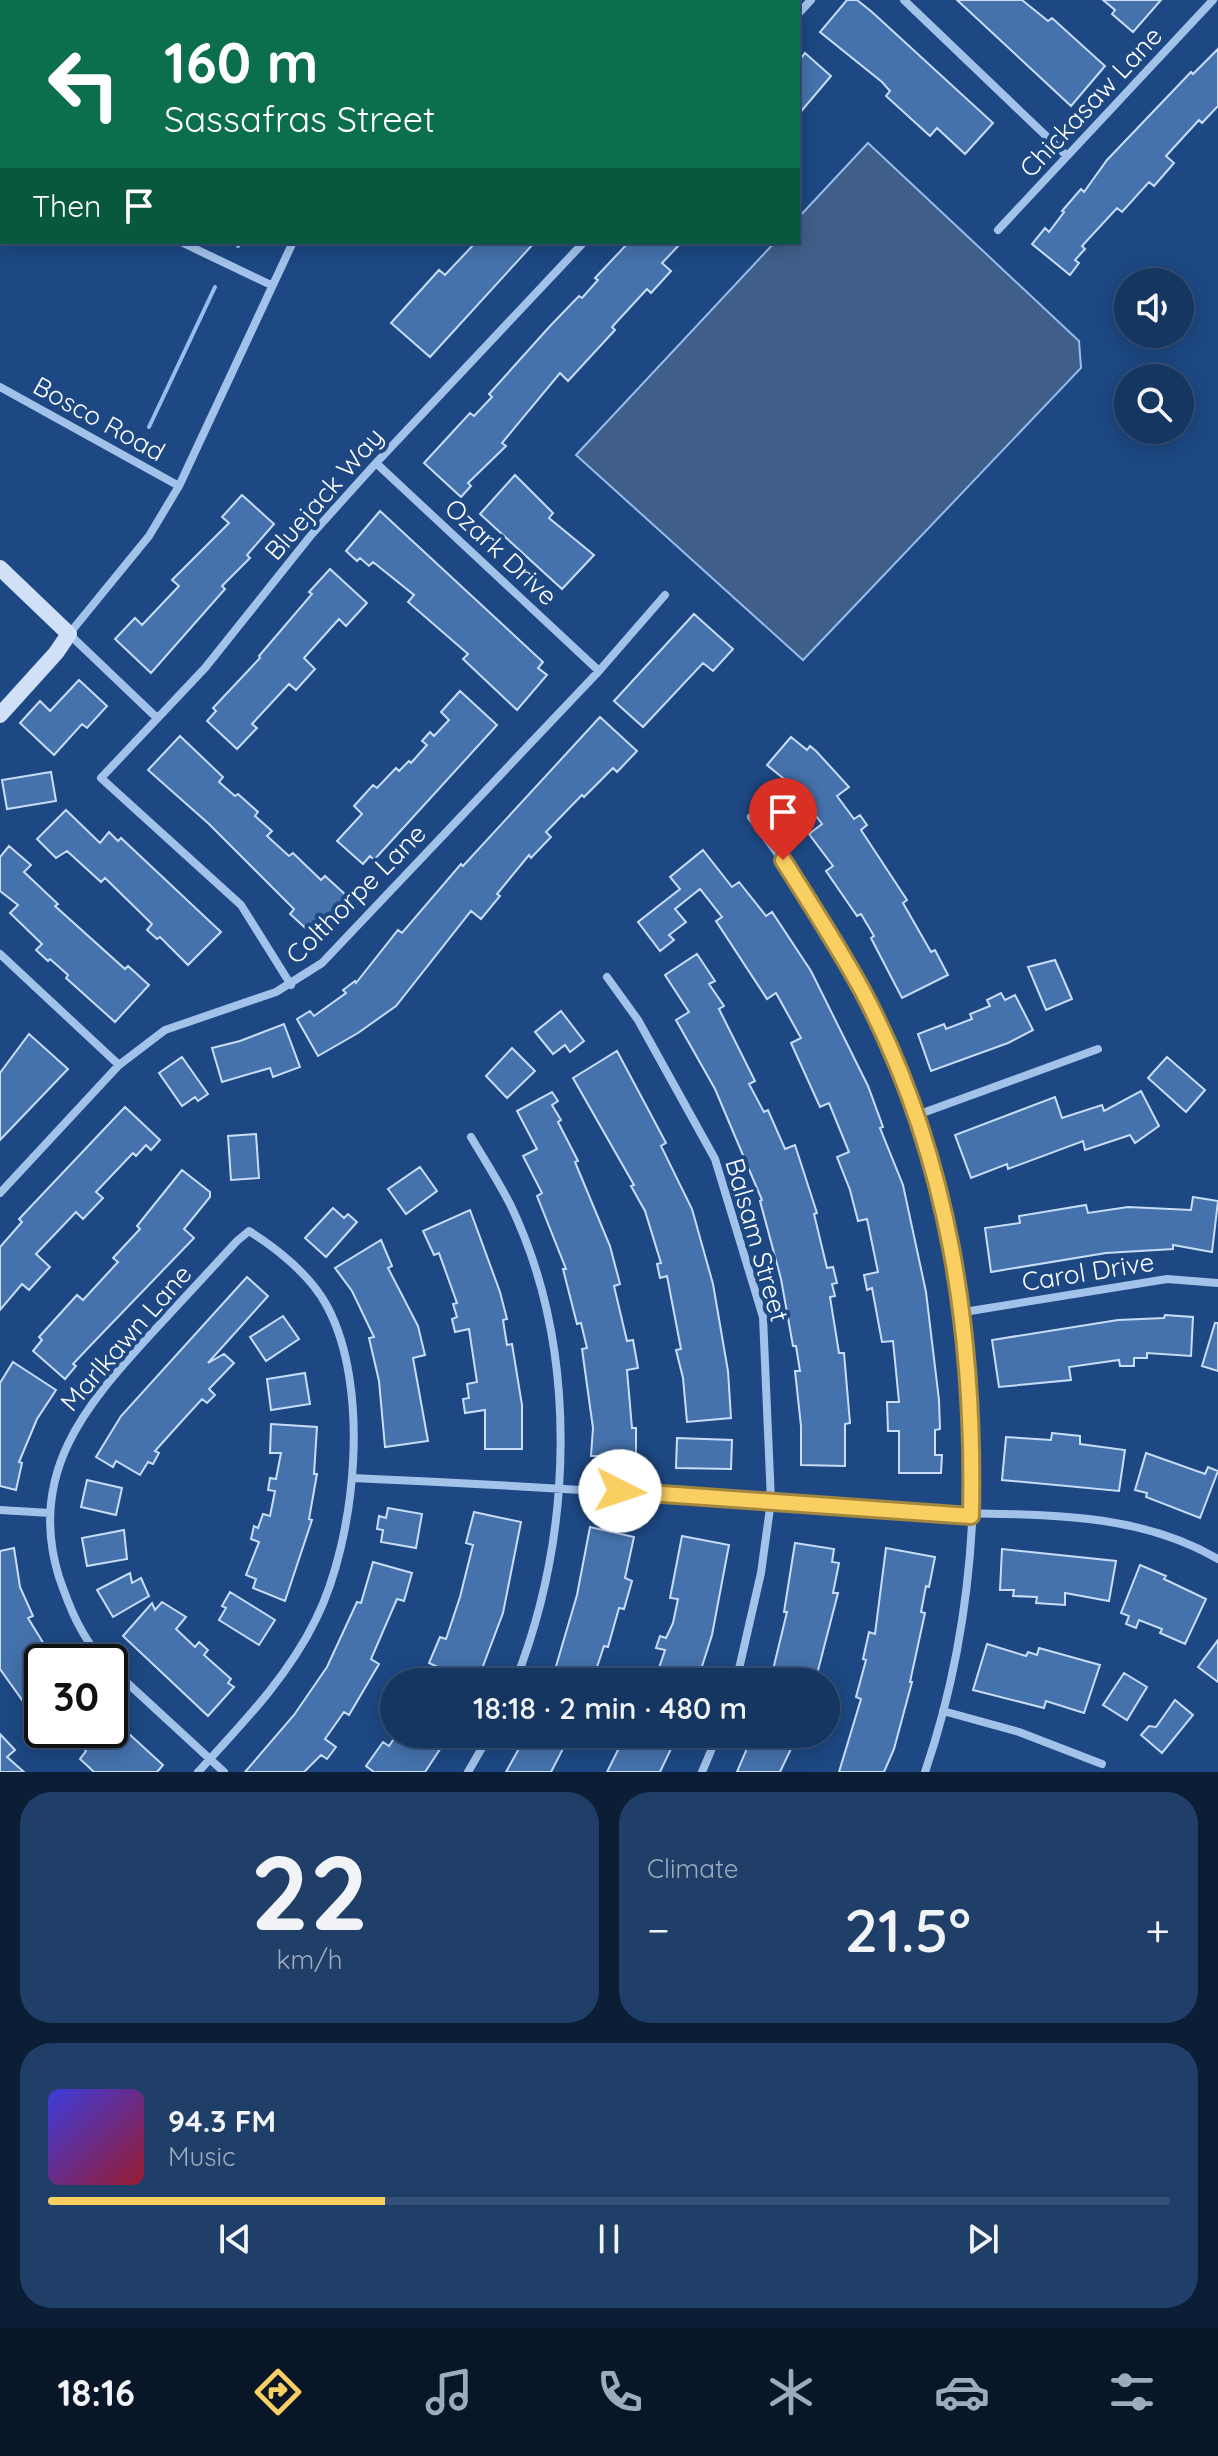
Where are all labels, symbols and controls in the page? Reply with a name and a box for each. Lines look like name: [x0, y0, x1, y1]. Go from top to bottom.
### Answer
street label: Chickasaw Lane: [1012, 19, 1169, 184]
text: 160 m: [164, 27, 318, 97]
icon: left: [32, 32, 136, 136]
text: Sassafras Street: [164, 96, 435, 141]
icon: arrive: [117, 184, 161, 228]
text: Then: [32, 187, 101, 225]
map controls: [1114, 268, 1194, 444]
button: sound: [1114, 268, 1194, 348]
button: search: [1114, 364, 1194, 444]
street label: Bosco Road: [28, 369, 171, 468]
street label: Bluejack Way: [257, 421, 390, 567]
street label: Ozark Drive: [438, 491, 564, 612]
pin: [749, 778, 817, 860]
icon: arrive: [761, 790, 805, 834]
street label: Colthorpe Lane: [279, 817, 433, 971]
street label: Balsam Street: [718, 1154, 797, 1325]
street label: Carol Drive: [1019, 1245, 1156, 1298]
street label: Marlkawn Lane: [53, 1258, 198, 1418]
position arrow: [578, 1449, 662, 1533]
speed limit sign: 30: [24, 1644, 128, 1748]
text: 18:18 · 2 min · 480 m: [473, 1689, 747, 1727]
text: 22: [250, 1826, 369, 1956]
text: Climate: [647, 1852, 738, 1885]
text: 21.5°: [844, 1892, 971, 1967]
text: −: [647, 1902, 670, 1957]
text: +: [1145, 1902, 1170, 1957]
text: km/h: [277, 1943, 342, 1976]
text: 94.3 FM: [168, 2102, 276, 2140]
text: Music: [168, 2140, 236, 2173]
icon: previous: [213, 2217, 257, 2261]
icon: pause: [587, 2217, 631, 2261]
icon: next: [961, 2217, 1005, 2261]
icon: directions: [250, 2364, 306, 2420]
icon: music: [421, 2364, 477, 2420]
icon: phone: [592, 2364, 648, 2420]
icon: climate: [763, 2364, 819, 2420]
icon: car: [934, 2364, 990, 2420]
icon: filters: [1104, 2364, 1160, 2420]
text: 18:16: [57, 2370, 135, 2415]

